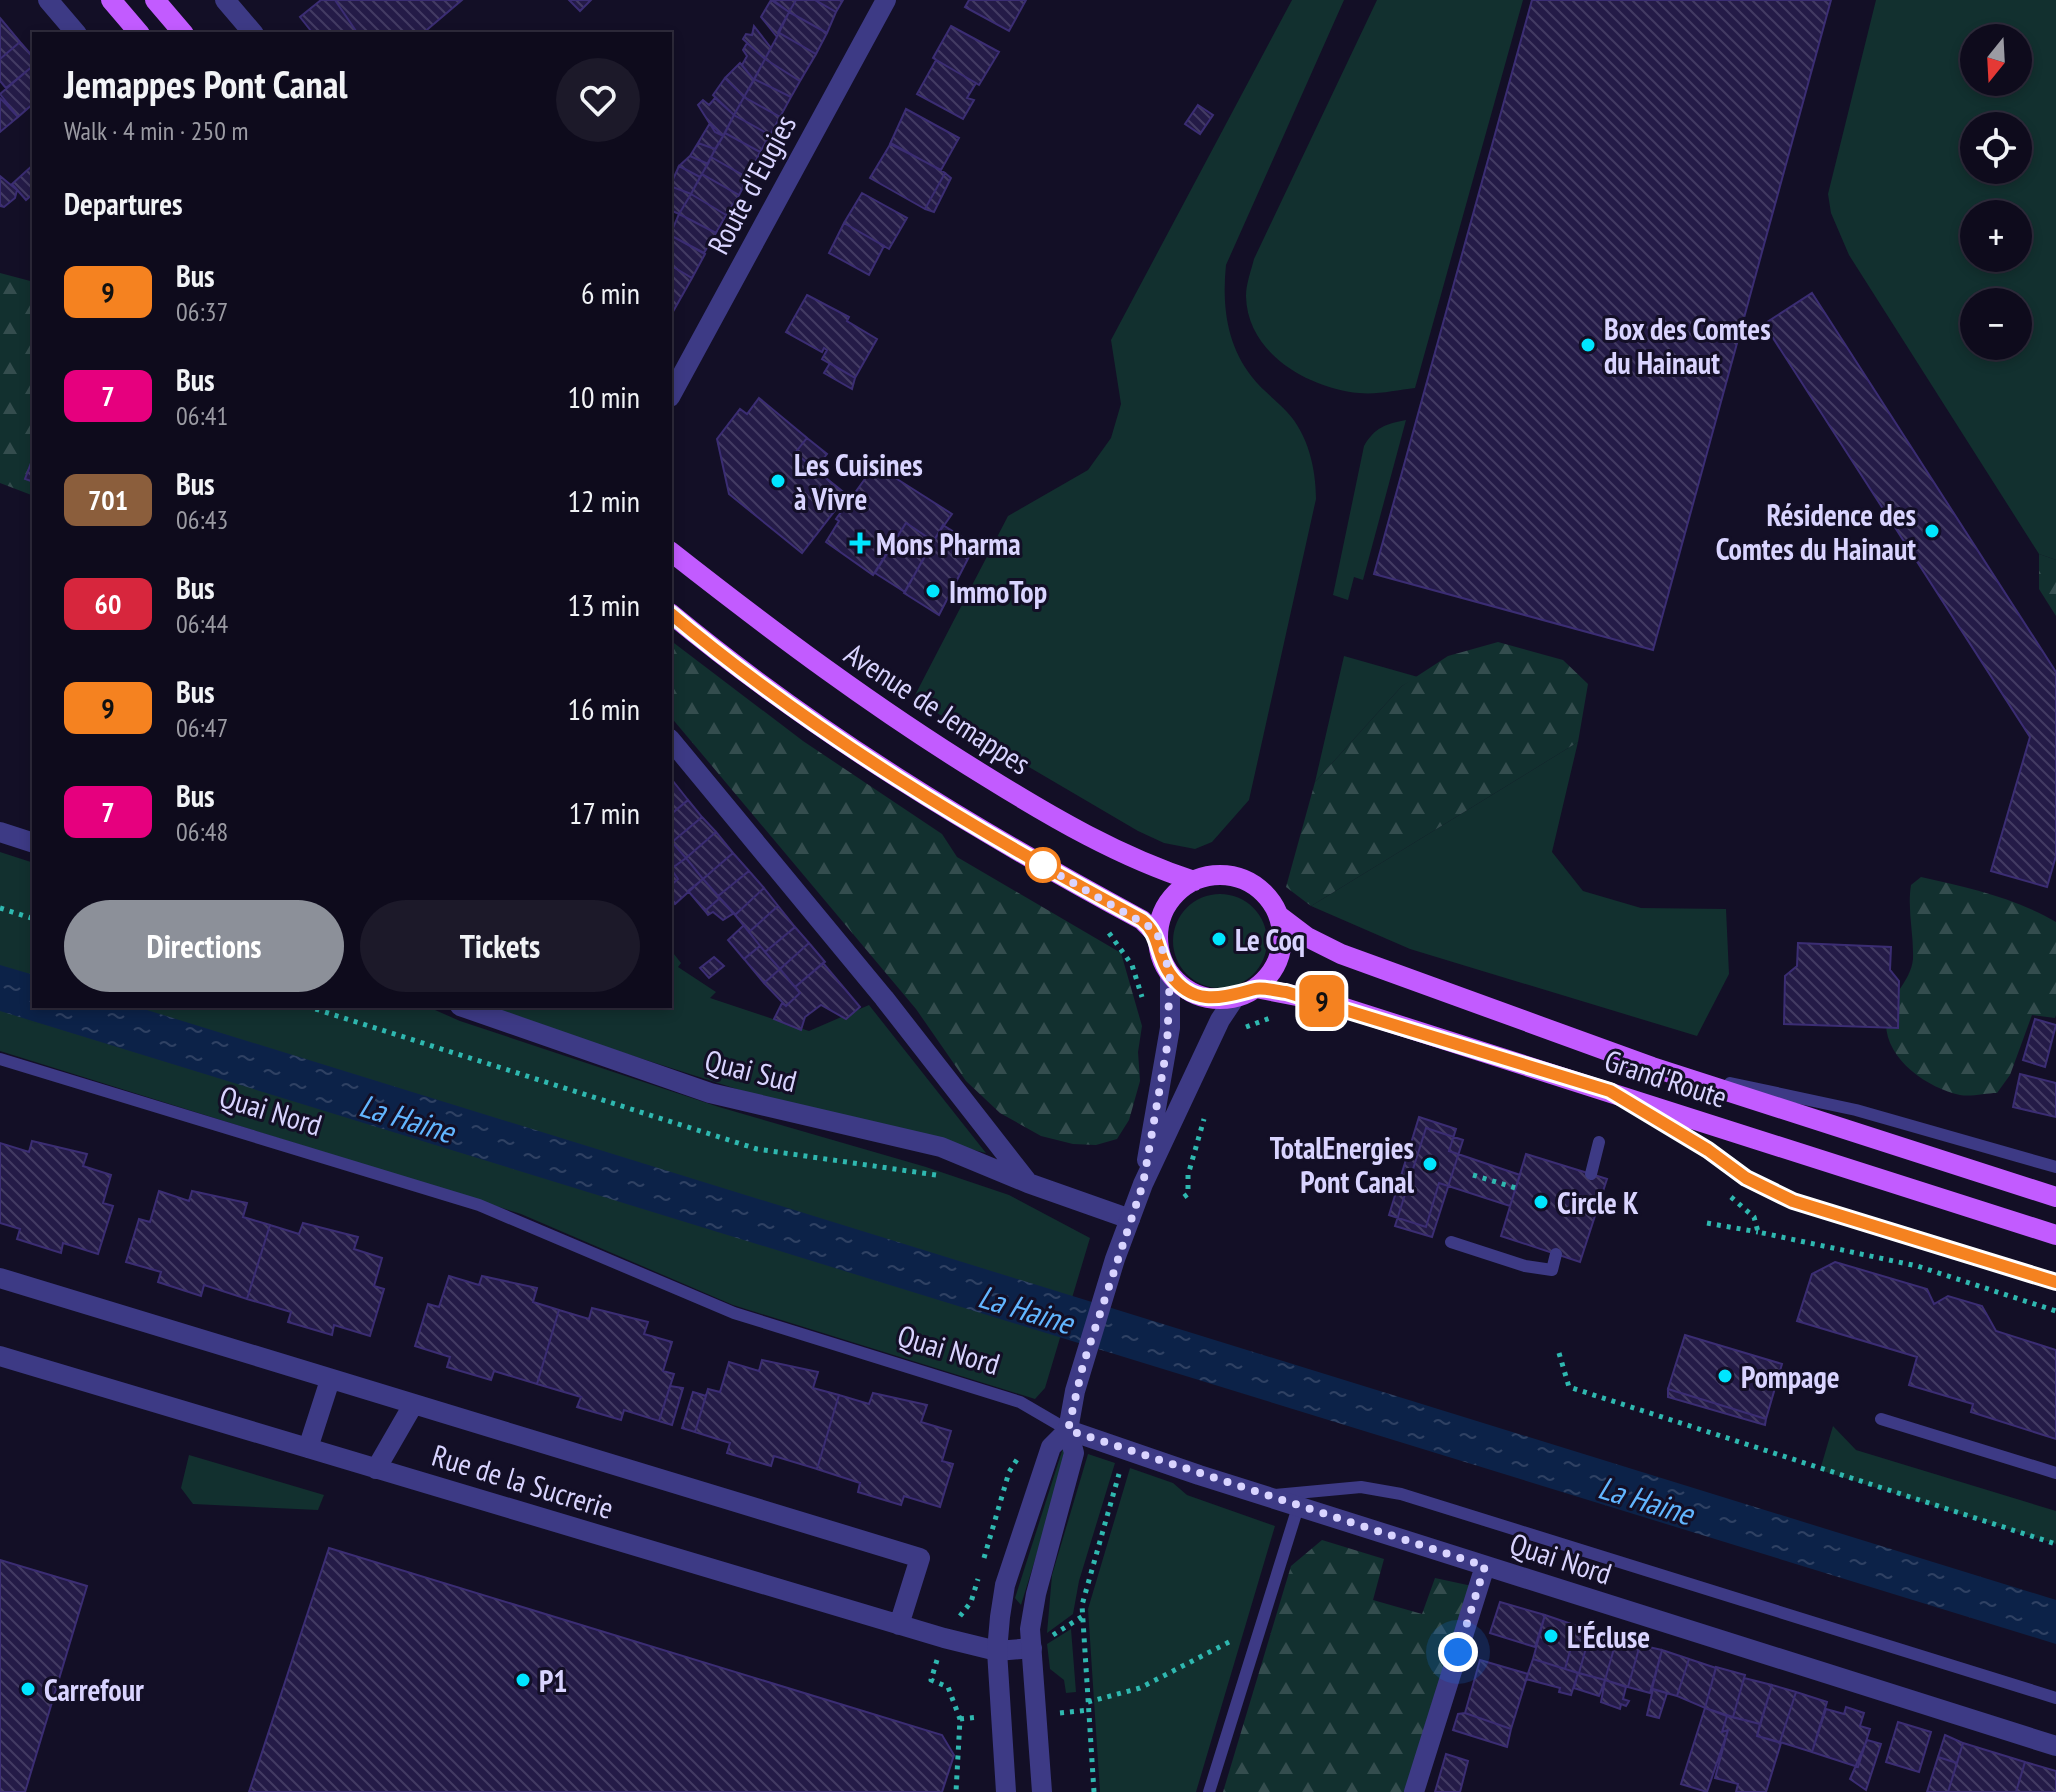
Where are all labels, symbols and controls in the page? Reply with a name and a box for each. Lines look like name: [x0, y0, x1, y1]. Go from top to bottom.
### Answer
north arrow: [1960, 24, 2032, 96]
map controls: [1960, 24, 2032, 360]
button: heart: [556, 58, 640, 142]
text: Jemappes Pont Canal: [64, 59, 348, 108]
street label: Route d'Eugies: [698, 108, 804, 260]
button: locate: [1960, 112, 2032, 184]
text: Walk · 4 min · 250 m: [64, 114, 248, 147]
text: Departures: [64, 184, 182, 223]
button: +: [1960, 200, 2032, 272]
text: Bus: [176, 256, 215, 295]
text: 9: [101, 273, 115, 310]
text: 6 min: [581, 273, 640, 312]
button: −: [1960, 288, 2032, 360]
text: 06:37: [176, 295, 228, 328]
place label: Box des Comtes du Hainaut: [1604, 309, 1771, 382]
marker: Box des Comtes du Hainaut: [1579, 336, 1597, 354]
text: Bus: [176, 360, 215, 399]
text: 7: [101, 377, 115, 414]
text: 10 min: [567, 377, 640, 416]
text: 06:41: [176, 399, 228, 432]
place label: Les Cuisines à Vivre: [794, 445, 923, 518]
text: Bus: [176, 464, 215, 503]
marker: Les Cuisines à Vivre: [769, 472, 787, 490]
text: 701: [88, 481, 128, 518]
text: 12 min: [567, 481, 640, 520]
place label: Résidence des Comtes du Hainaut: [1716, 495, 1916, 568]
text: 06:43: [176, 503, 228, 536]
marker: Résidence des Comtes du Hainaut: [1923, 522, 1941, 540]
place label: Mons Pharma: [876, 524, 1021, 563]
marker: Mons Pharma: [851, 534, 869, 552]
text: Bus: [176, 568, 215, 607]
place label: ImmoTop: [949, 572, 1047, 611]
marker: ImmoTop: [924, 582, 942, 600]
text: 60: [95, 585, 121, 622]
text: 13 min: [567, 585, 640, 624]
text: 06:44: [176, 607, 228, 640]
street label: Avenue de Jemappes: [838, 633, 1038, 783]
text: Bus: [176, 672, 215, 711]
text: 9: [101, 689, 115, 726]
text: 16 min: [567, 689, 640, 728]
text: 06:47: [176, 711, 228, 744]
text: Bus: [176, 776, 215, 815]
text: 7: [101, 793, 115, 830]
text: 17 min: [569, 793, 640, 832]
text: 06:48: [176, 815, 228, 848]
unlabelled marker: [1026, 848, 1060, 882]
button: Directions: [64, 900, 344, 992]
button: Tickets: [360, 900, 640, 992]
place label: Le Coq: [1235, 920, 1305, 959]
marker: Le Coq: [1210, 930, 1228, 948]
line badge: 9: [1296, 975, 1348, 1027]
text: 9: [1315, 982, 1329, 1019]
street label: Quai Sud: [701, 1040, 801, 1100]
street label: Grand'Route: [1600, 1040, 1732, 1116]
street label: Quai Nord: [215, 1076, 327, 1144]
water label: La Haine: [355, 1084, 461, 1153]
place label: TotalEnergies Pont Canal: [1270, 1128, 1415, 1201]
marker: TotalEnergies Pont Canal: [1421, 1155, 1439, 1173]
place label: Circle K: [1557, 1183, 1639, 1222]
marker: Circle K: [1532, 1193, 1550, 1211]
water label: La Haine: [974, 1275, 1080, 1344]
street label: Quai Nord: [893, 1315, 1005, 1383]
place label: Pompage: [1741, 1357, 1840, 1396]
marker: Pompage: [1716, 1367, 1734, 1385]
street label: Rue de la Sucrerie: [428, 1435, 618, 1527]
water label: La Haine: [1594, 1466, 1700, 1535]
street label: Quai Nord: [1505, 1523, 1617, 1593]
place label: L'Écluse: [1567, 1617, 1650, 1656]
marker: L'Écluse: [1542, 1627, 1560, 1645]
your location: [1438, 1632, 1478, 1672]
place label: P1: [539, 1661, 568, 1700]
place label: Carrefour: [44, 1670, 144, 1709]
marker: P1: [514, 1671, 532, 1689]
marker: Carrefour: [19, 1680, 37, 1698]

